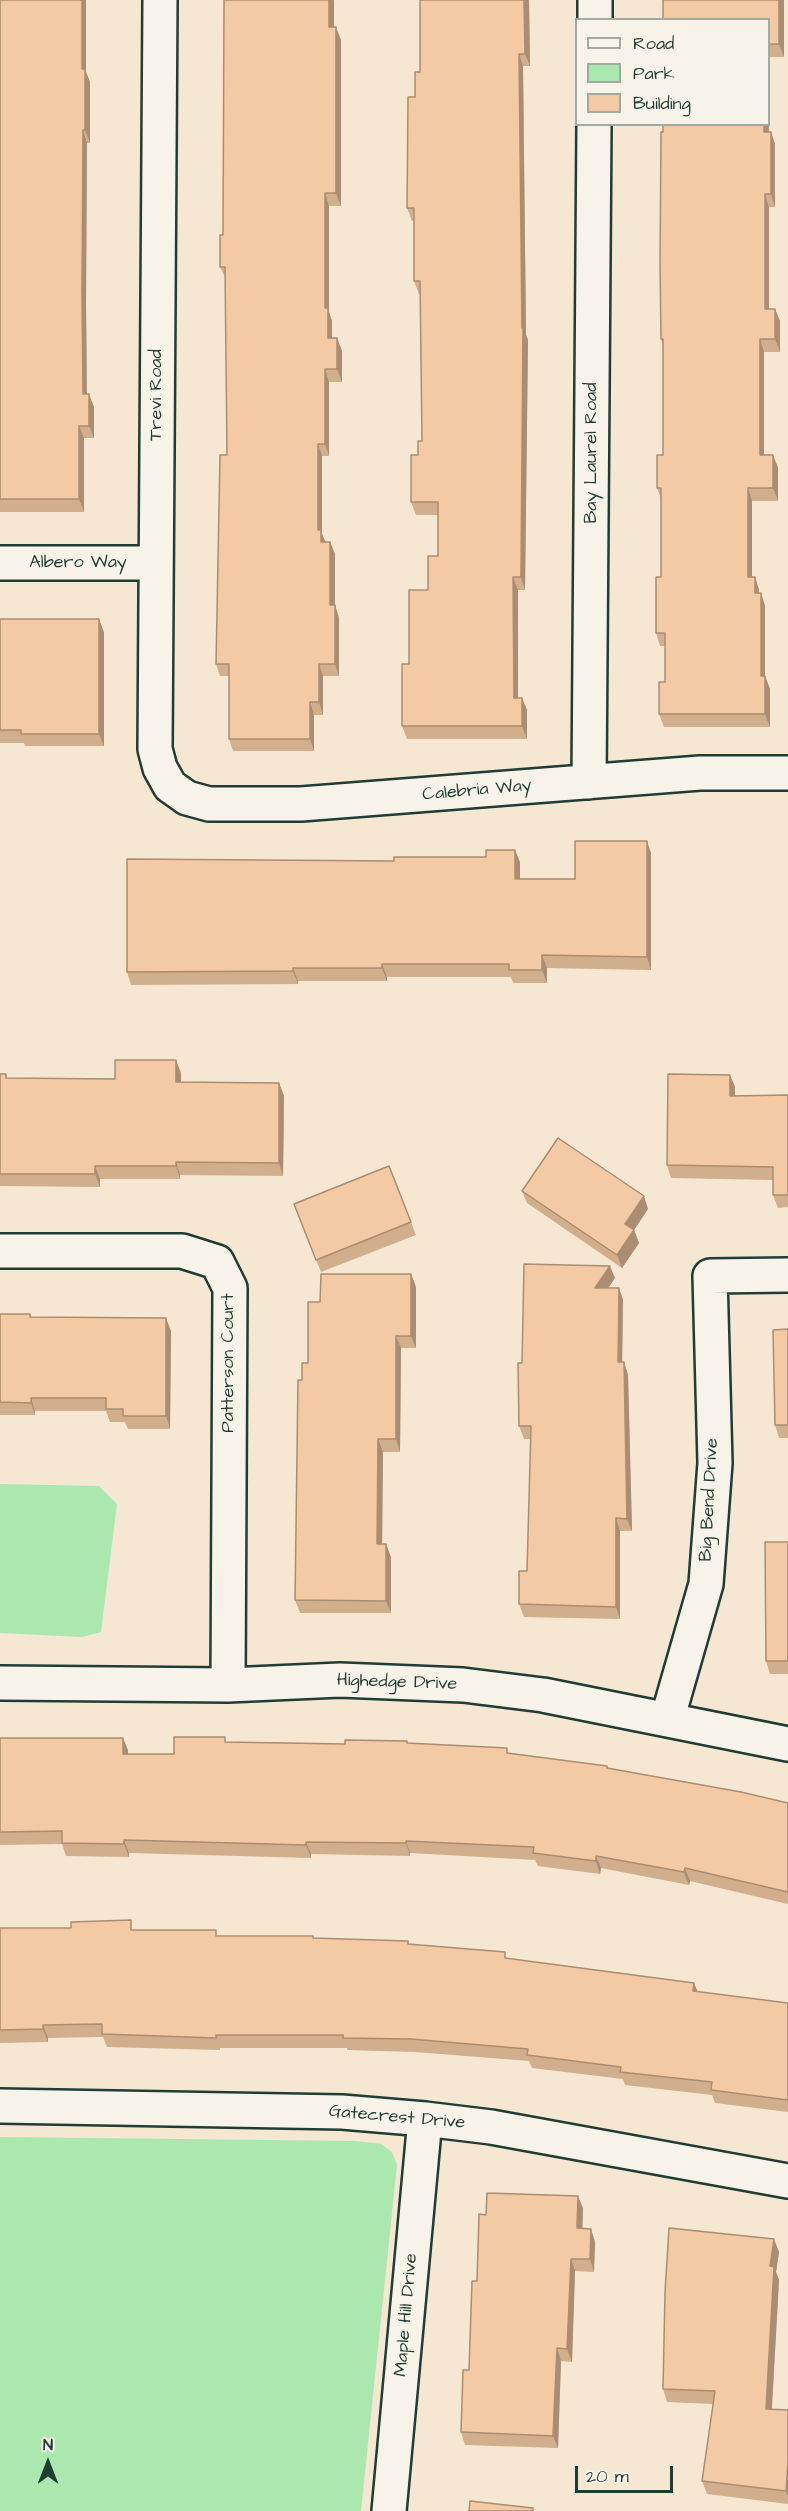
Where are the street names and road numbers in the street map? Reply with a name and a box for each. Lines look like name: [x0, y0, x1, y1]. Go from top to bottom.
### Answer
street label: Trevi Road: [146, 349, 168, 441]
street label: Bay Laurel Road: [581, 383, 603, 523]
street label: Albero Way: [29, 552, 127, 574]
street label: Calebria Way: [421, 775, 533, 807]
street label: Patterson Court: [218, 1293, 240, 1433]
street label: Big Bend Drive: [696, 1438, 724, 1562]
street label: Highedge Drive: [336, 1670, 458, 1696]
street label: Gatecrest Drive: [328, 2101, 466, 2135]
street label: Maple Hill Drive: [391, 2252, 423, 2378]

